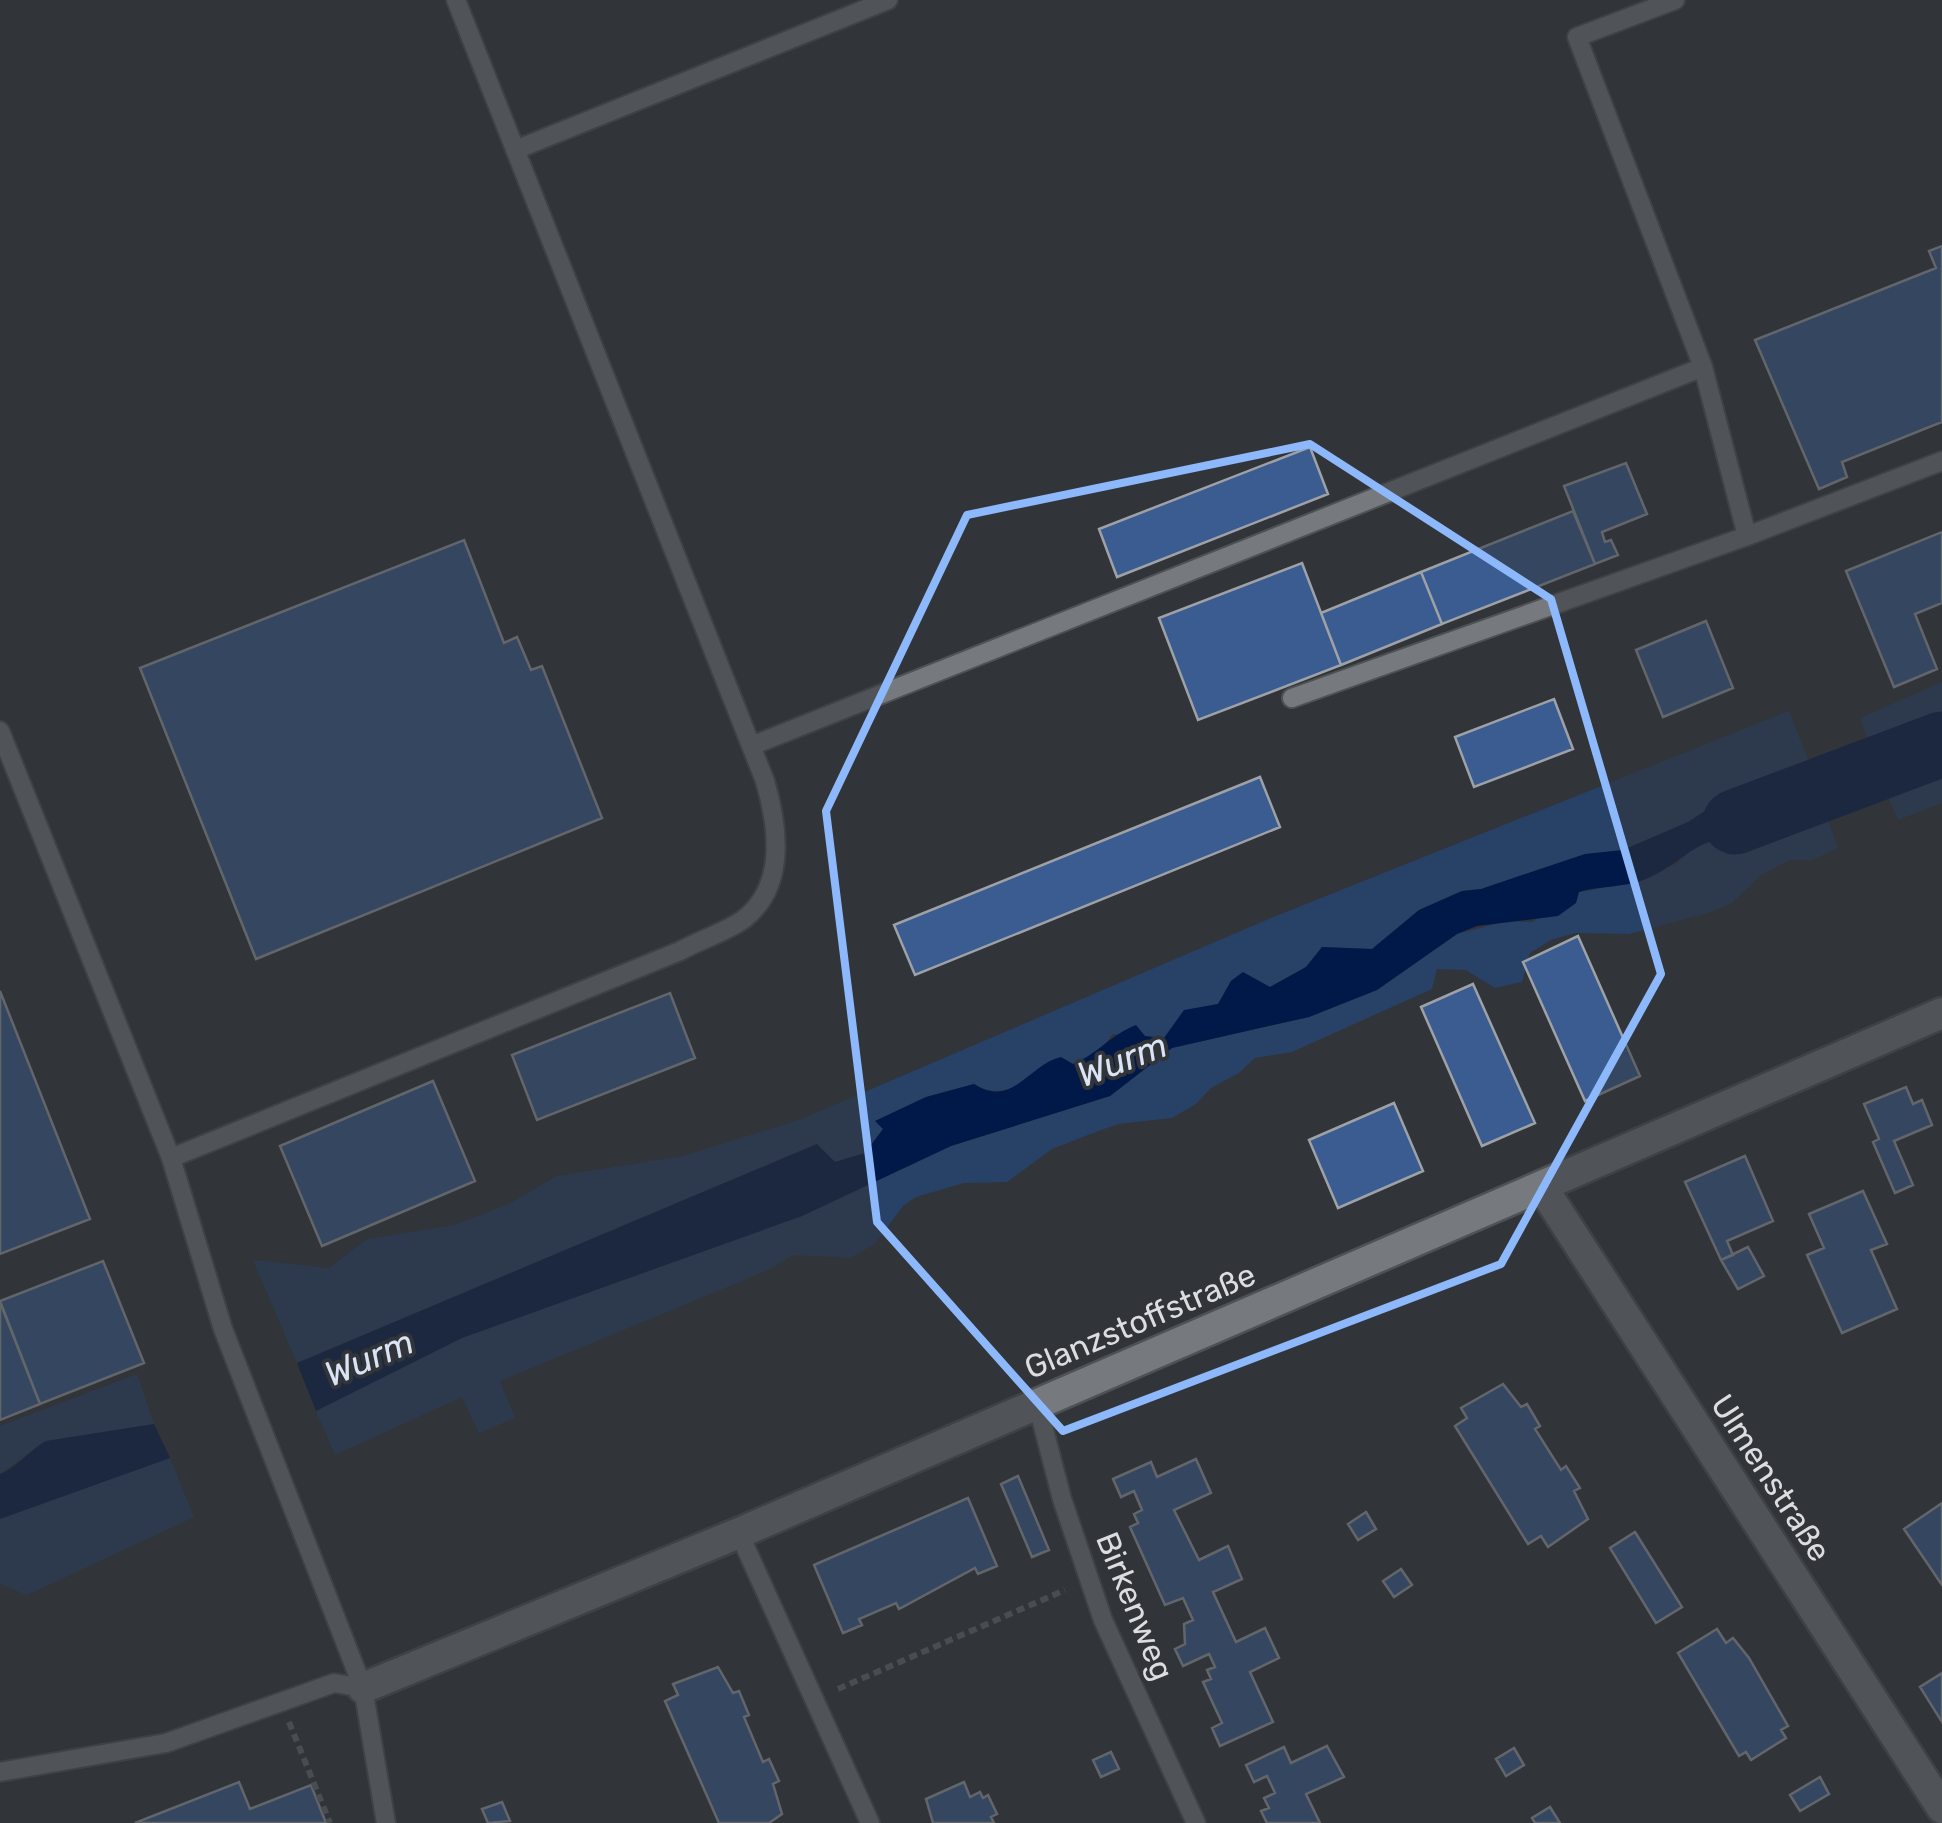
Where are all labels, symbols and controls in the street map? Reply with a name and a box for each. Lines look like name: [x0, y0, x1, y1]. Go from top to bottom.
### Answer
water label: Wurm: [1071, 1024, 1173, 1096]
street label: Glanzstoffstraße: [1019, 1255, 1261, 1387]
water label: Wurm: [318, 1321, 420, 1395]
street label: Ulmenstraße: [1703, 1388, 1839, 1568]
street label: Birkenweg: [1088, 1526, 1182, 1686]

